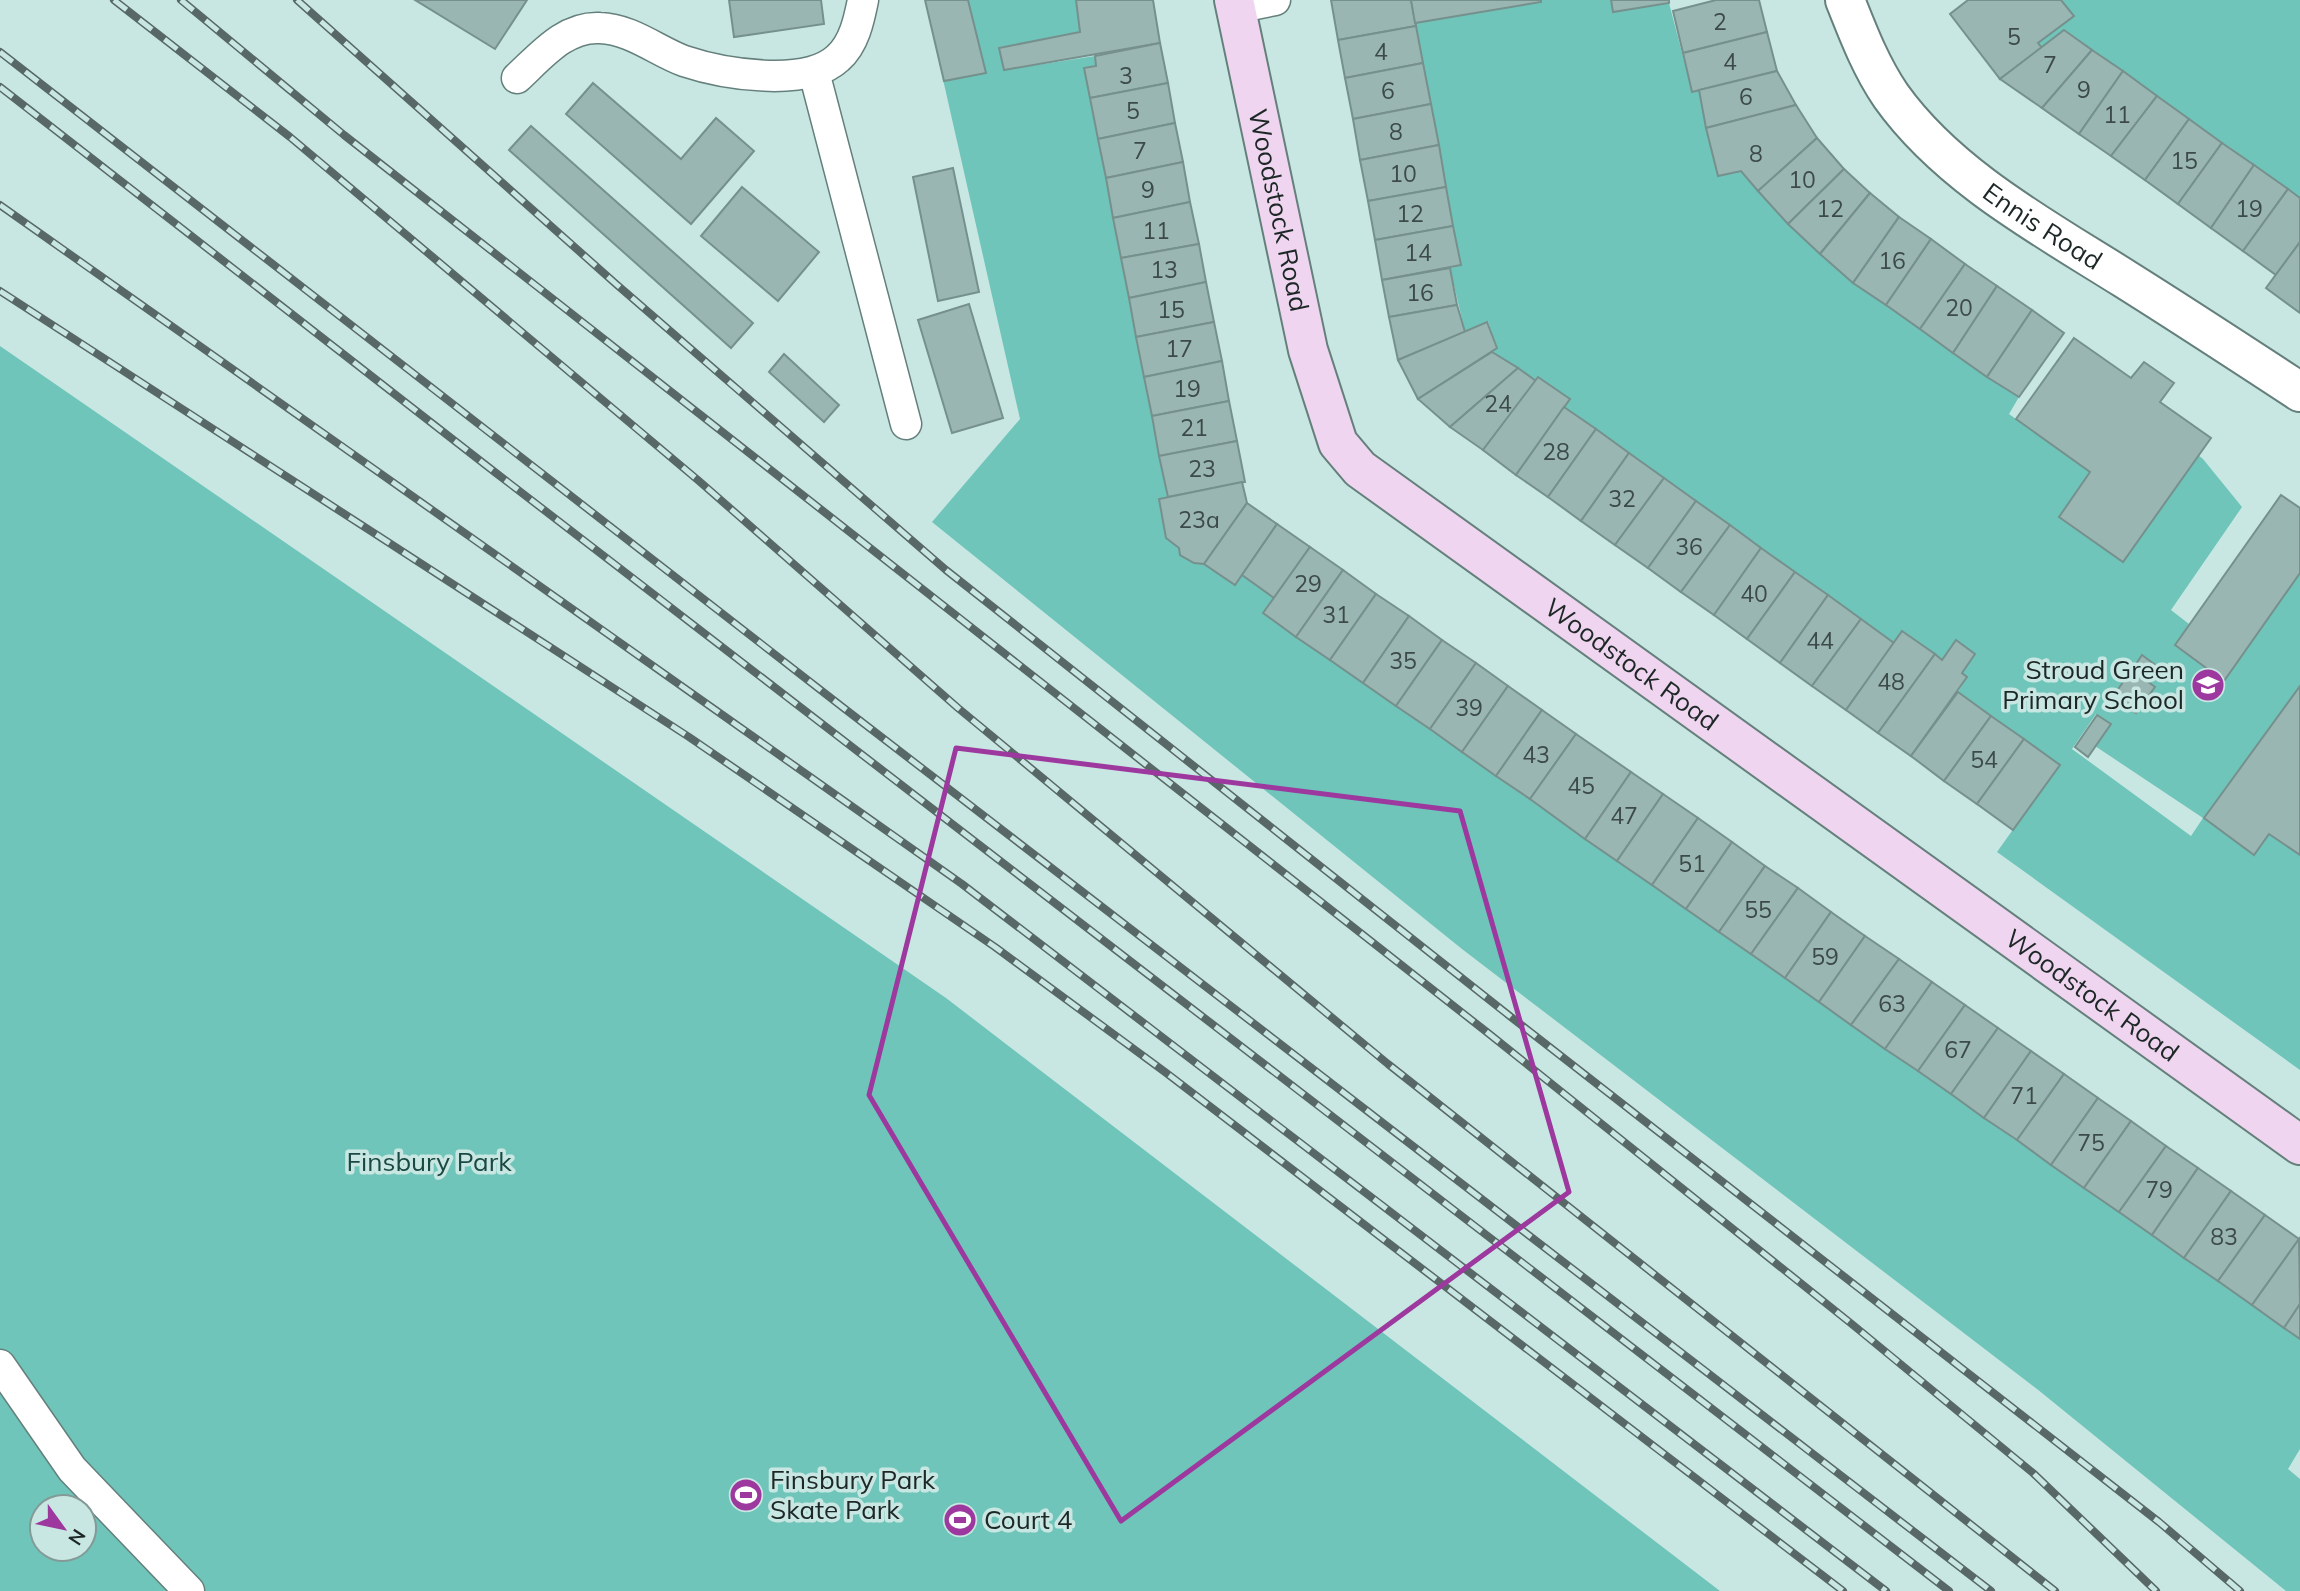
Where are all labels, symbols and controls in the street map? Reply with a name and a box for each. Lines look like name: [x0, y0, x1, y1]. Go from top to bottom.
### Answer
house number: 2: [1713, 7, 1727, 36]
house number: 5: [2007, 22, 2021, 51]
house number: 4: [1374, 37, 1388, 66]
house number: 4: [1723, 47, 1737, 76]
house number: 7: [2043, 50, 2057, 79]
house number: 3: [1119, 61, 1133, 90]
house number: 9: [2077, 75, 2091, 104]
house number: 6: [1381, 76, 1395, 105]
house number: 6: [1739, 82, 1753, 111]
house number: 5: [1126, 96, 1140, 125]
house number: 11: [2103, 100, 2131, 129]
street label: Woodstock Road: [1241, 106, 1316, 315]
house number: 8: [1389, 117, 1403, 146]
house number: 7: [1133, 136, 1147, 165]
house number: 8: [1749, 139, 1763, 168]
house number: 15: [2170, 146, 2198, 175]
house number: 10: [1389, 159, 1417, 188]
house number: 10: [1788, 165, 1816, 194]
house number: 9: [1141, 175, 1155, 204]
street label: Ennis Road: [1977, 175, 2108, 277]
house number: 12: [1816, 194, 1844, 223]
house number: 19: [2235, 194, 2263, 223]
house number: 12: [1396, 199, 1424, 228]
house number: 11: [1142, 216, 1170, 245]
house number: 14: [1404, 238, 1432, 267]
house number: 16: [1878, 246, 1906, 275]
house number: 13: [1150, 255, 1178, 284]
house number: 16: [1406, 278, 1434, 307]
house number: 20: [1945, 293, 1973, 322]
house number: 15: [1157, 295, 1185, 324]
house number: 17: [1165, 334, 1193, 363]
house number: 19: [1173, 374, 1201, 403]
house number: 24: [1484, 389, 1512, 418]
house number: 21: [1180, 413, 1208, 442]
house number: 28: [1542, 437, 1570, 466]
house number: 23: [1188, 454, 1216, 483]
house number: 32: [1608, 484, 1636, 513]
house number: 23a: [1178, 505, 1220, 534]
house number: 36: [1675, 532, 1703, 561]
house number: 29: [1294, 569, 1322, 598]
house number: 40: [1740, 579, 1768, 608]
street label: Woodstock Road: [1539, 590, 1725, 737]
house number: 31: [1322, 600, 1350, 629]
house number: 44: [1806, 626, 1834, 655]
house number: 35: [1389, 646, 1417, 675]
place label: Stroud Green Primary School: [2002, 653, 2184, 716]
school or university icon: Stroud Green Primary School: [2189, 666, 2227, 704]
house number: 48: [1877, 667, 1905, 696]
house number: 39: [1455, 693, 1483, 722]
house number: 43: [1522, 740, 1550, 769]
house number: 54: [1970, 745, 1998, 774]
house number: 45: [1567, 771, 1595, 800]
house number: 47: [1610, 801, 1638, 830]
house number: 51: [1678, 849, 1706, 878]
house number: 55: [1744, 895, 1772, 924]
street label: Woodstock Road: [1999, 921, 2186, 1069]
house number: 59: [1811, 942, 1839, 971]
house number: 63: [1878, 989, 1906, 1018]
house number: 67: [1944, 1035, 1972, 1064]
house number: 71: [2010, 1081, 2038, 1110]
house number: 75: [2077, 1128, 2105, 1157]
park label: Finsbury Park: [346, 1145, 512, 1178]
house number: 79: [2145, 1175, 2173, 1204]
house number: 83: [2210, 1222, 2238, 1251]
place label: Finsbury Park Skate Park: [770, 1463, 936, 1526]
sports icon: Finsbury Park Skate Park: [727, 1476, 765, 1514]
north arrow: [28, 1493, 98, 1563]
sports icon: Court 4: [941, 1501, 979, 1539]
place label: Court 4: [984, 1503, 1072, 1536]
text: N: [63, 1525, 91, 1550]

